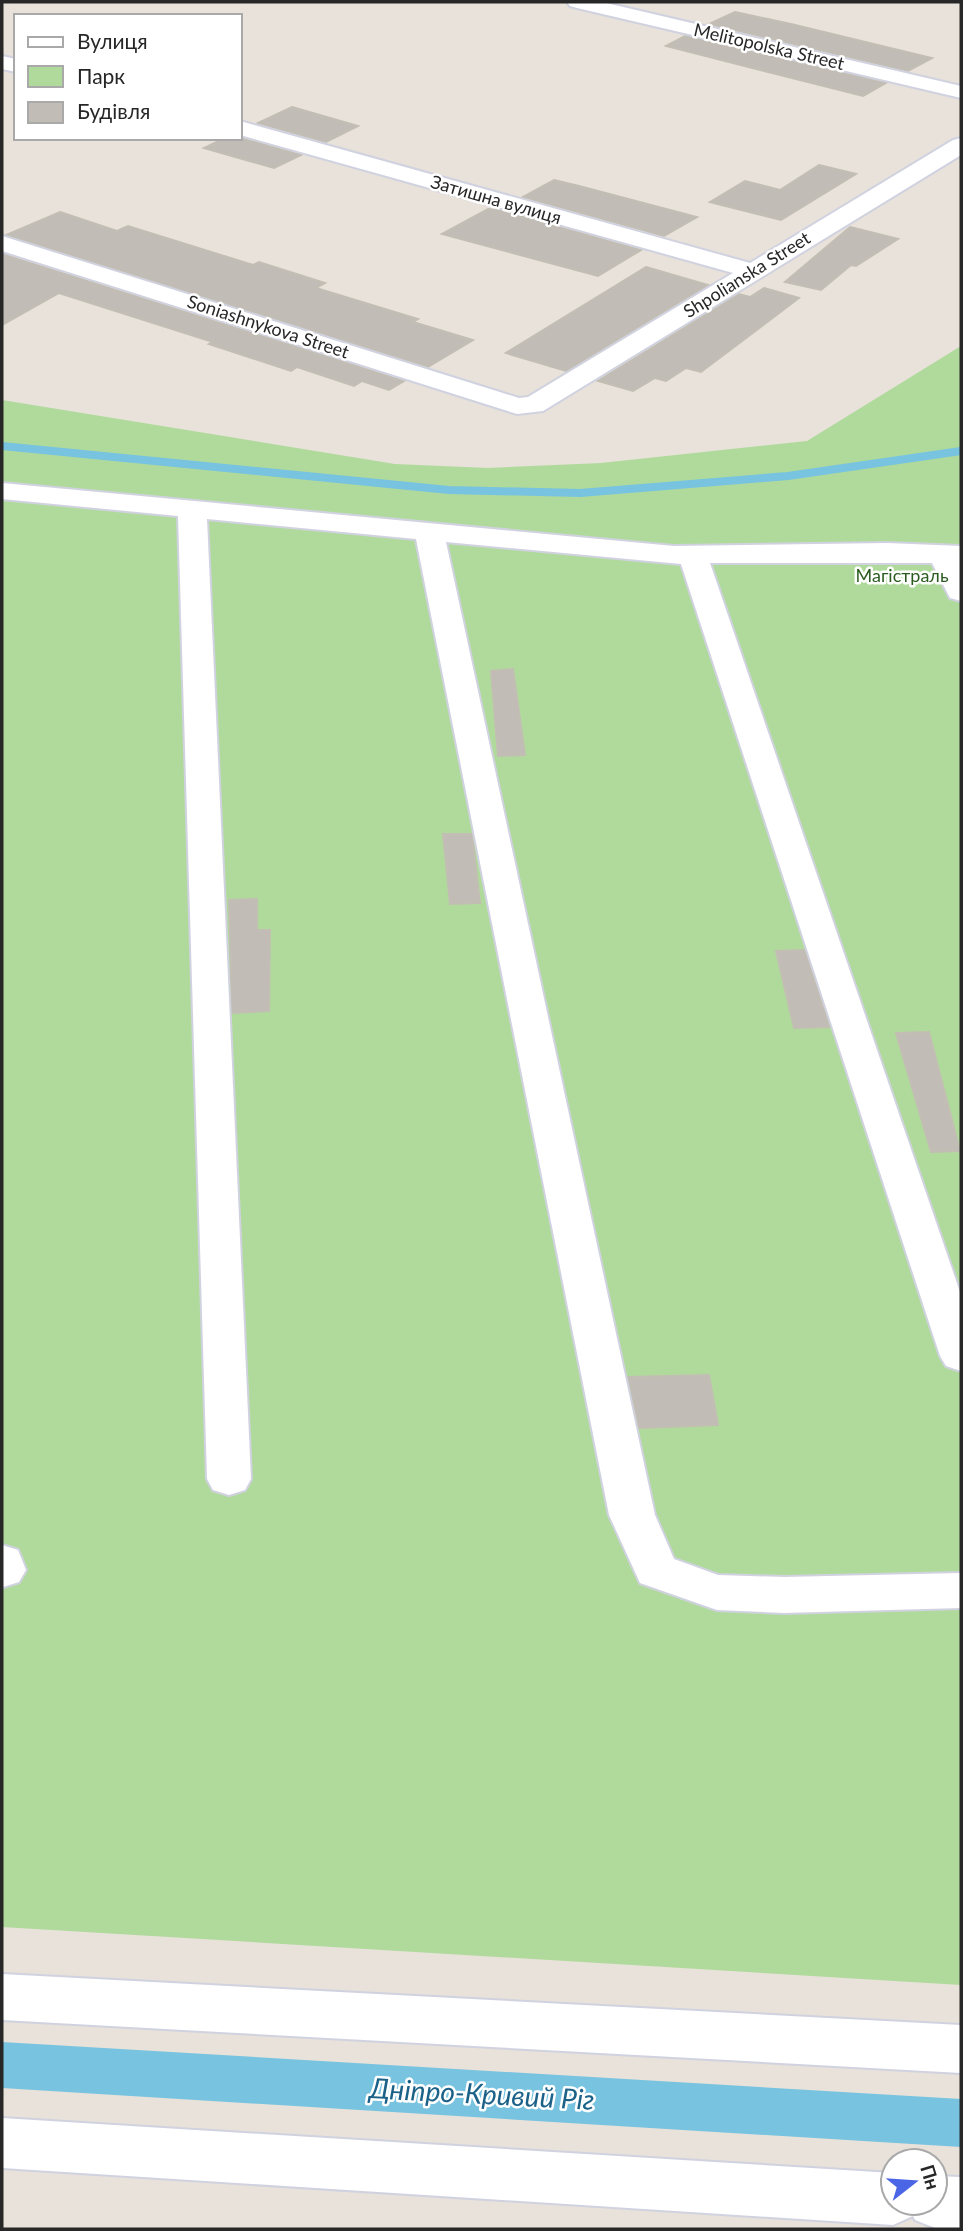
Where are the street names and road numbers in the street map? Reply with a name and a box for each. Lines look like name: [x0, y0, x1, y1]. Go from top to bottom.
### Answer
street label: Melitopolska Street: [692, 18, 847, 74]
street label: Затишна вулиця: [429, 170, 564, 228]
street label: Shpolianska Street: [679, 226, 814, 322]
street label: Soniashnykova Street: [185, 290, 352, 363]

